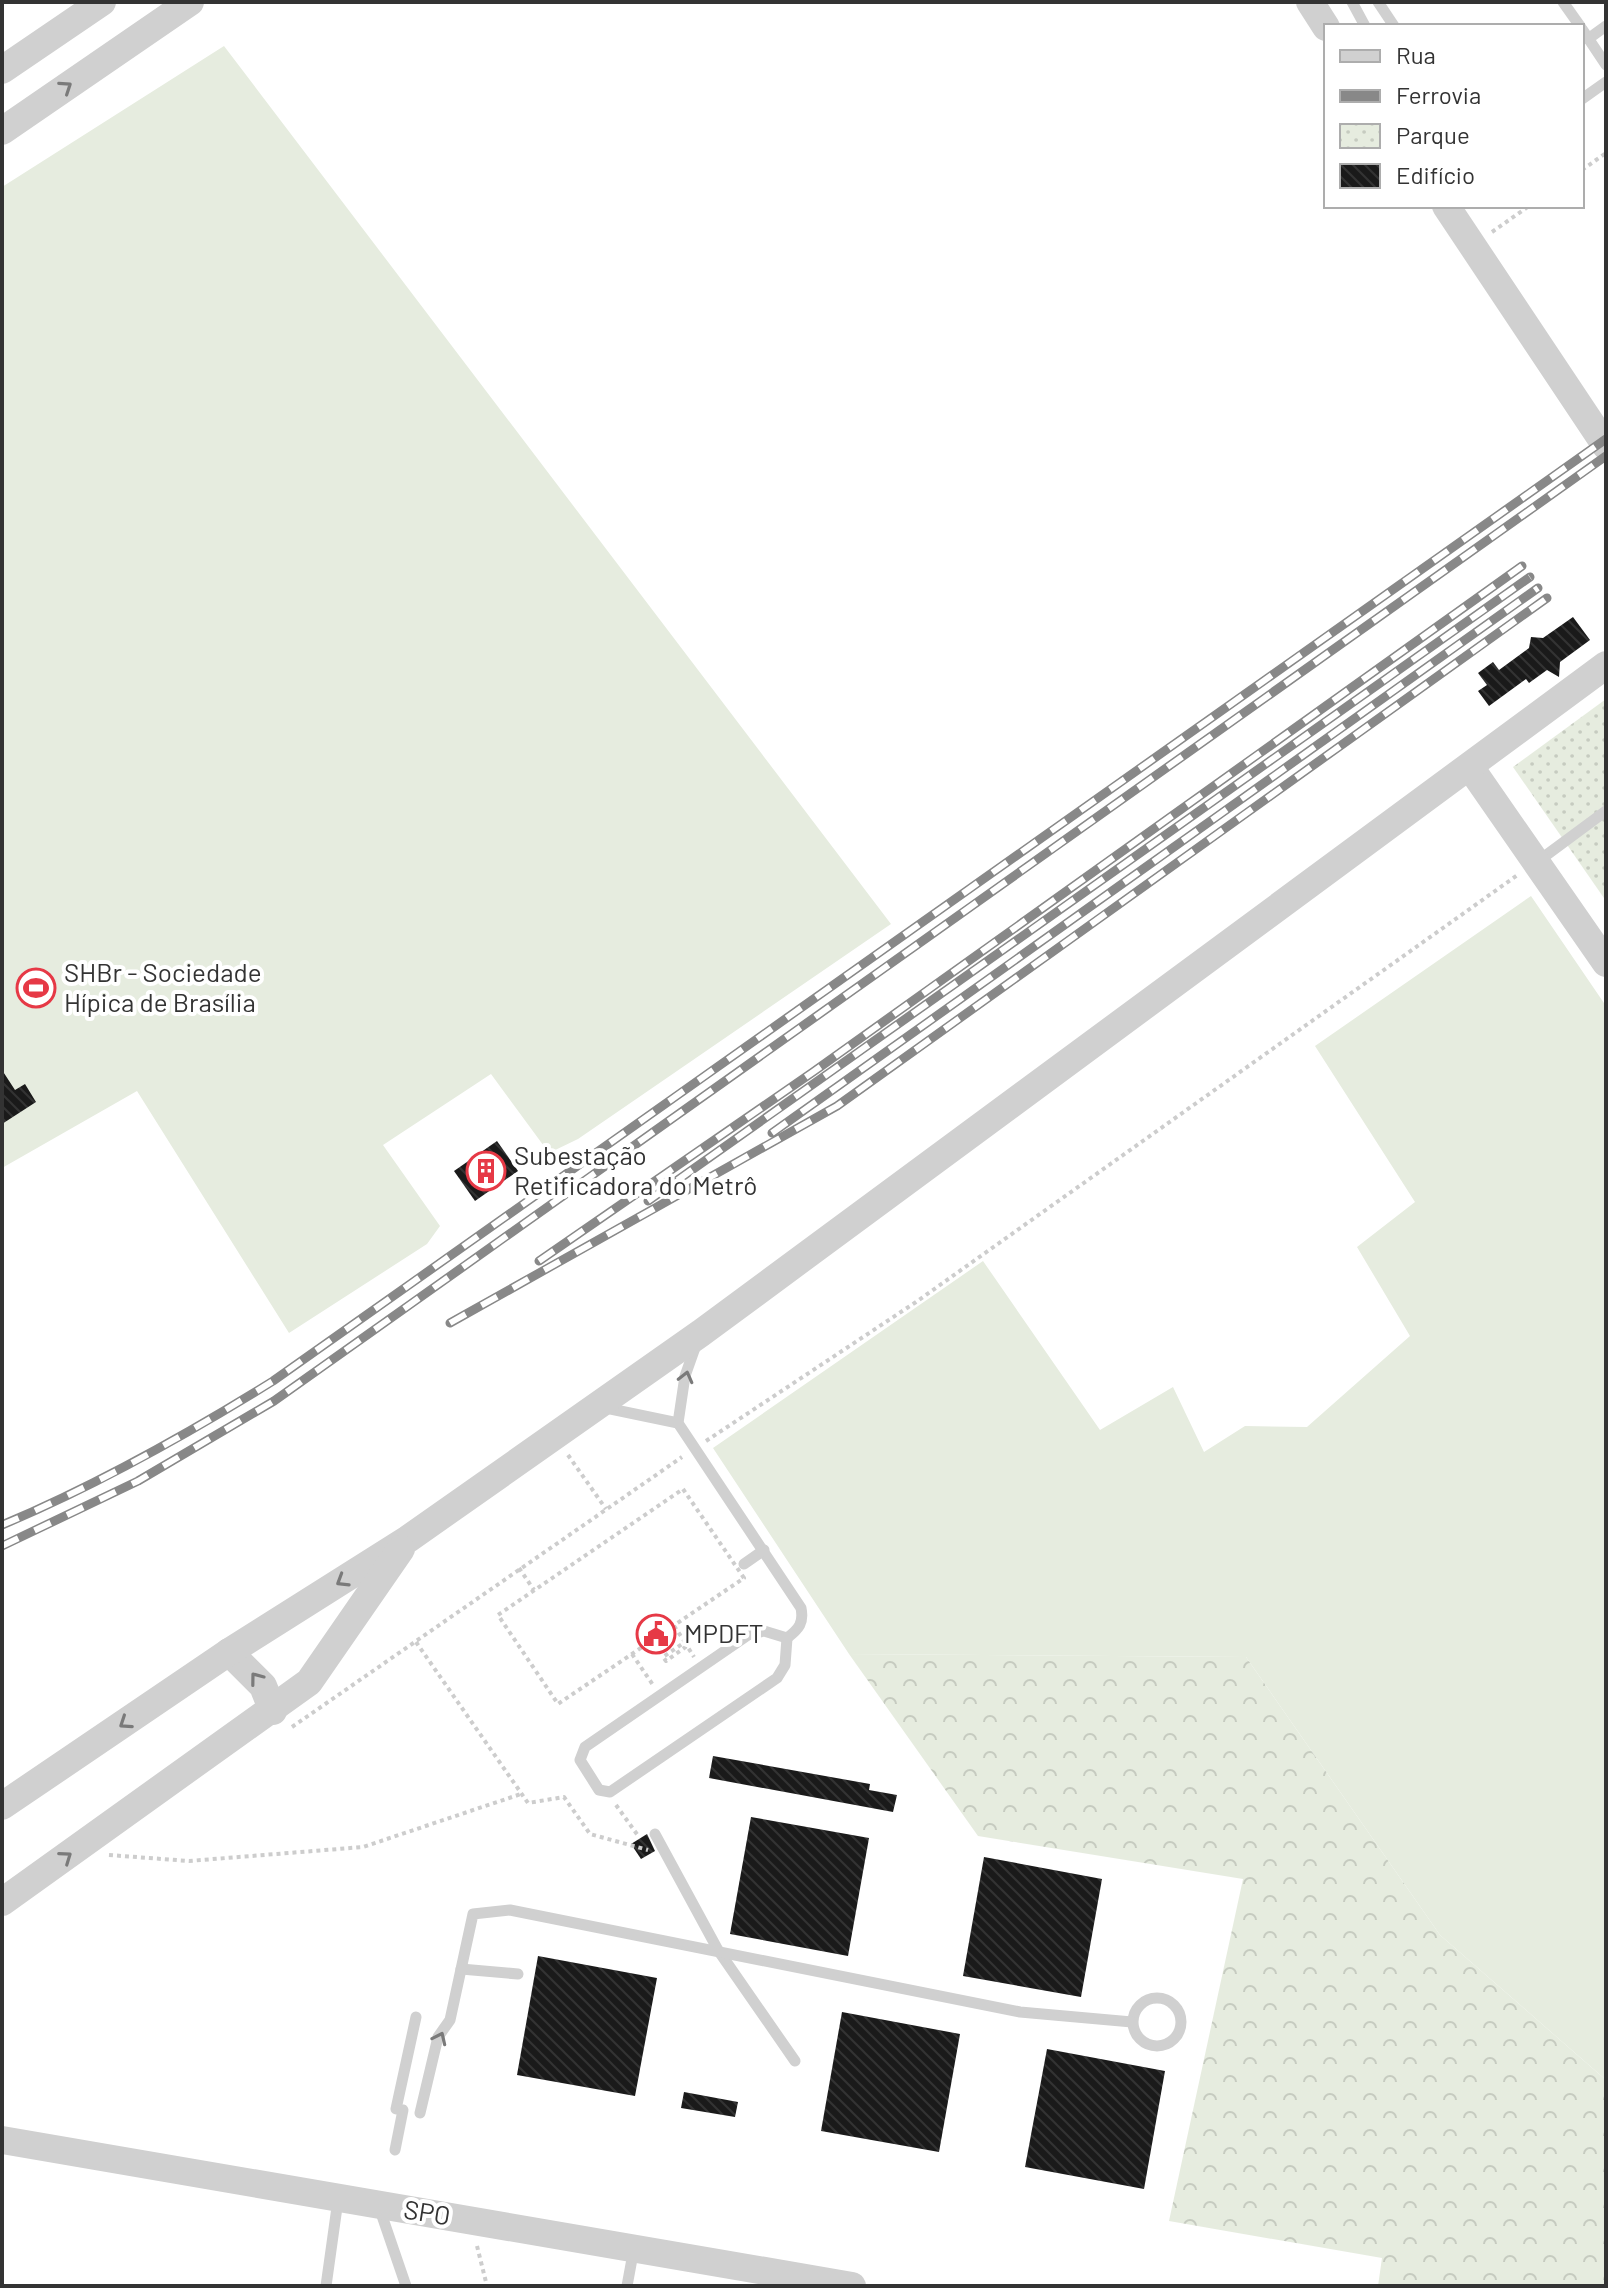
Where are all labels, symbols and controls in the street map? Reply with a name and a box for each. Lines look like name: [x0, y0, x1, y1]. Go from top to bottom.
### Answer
legend: [1324, 24, 1584, 208]
text: Rua: [1396, 40, 1436, 69]
text: Ferrovia: [1396, 80, 1481, 109]
one-way arrow: [58, 82, 72, 97]
text: Parque: [1396, 120, 1470, 149]
text: Edifício: [1396, 160, 1475, 189]
place label: SHBr - Sociedade Hípica de Brasília: [64, 956, 262, 1017]
sports icon: SHBr - Sociedade Hípica de Brasília: [15, 967, 57, 1009]
place label: Subestação Retificadora do Metrô: [514, 1139, 757, 1200]
building icon: Subestação Retificadora do Metrô: [465, 1150, 507, 1192]
one-way arrow: [677, 1371, 694, 1384]
one-way arrow: [336, 1571, 351, 1586]
public building icon: MPDFT: [635, 1613, 677, 1655]
place label: MPDFT: [684, 1617, 764, 1648]
one-way arrow: [252, 1672, 266, 1687]
one-way arrow: [119, 1713, 133, 1728]
one-way arrow: [57, 1852, 71, 1867]
one-way arrow: [431, 2032, 447, 2046]
street label: SPO: [402, 2193, 453, 2230]

